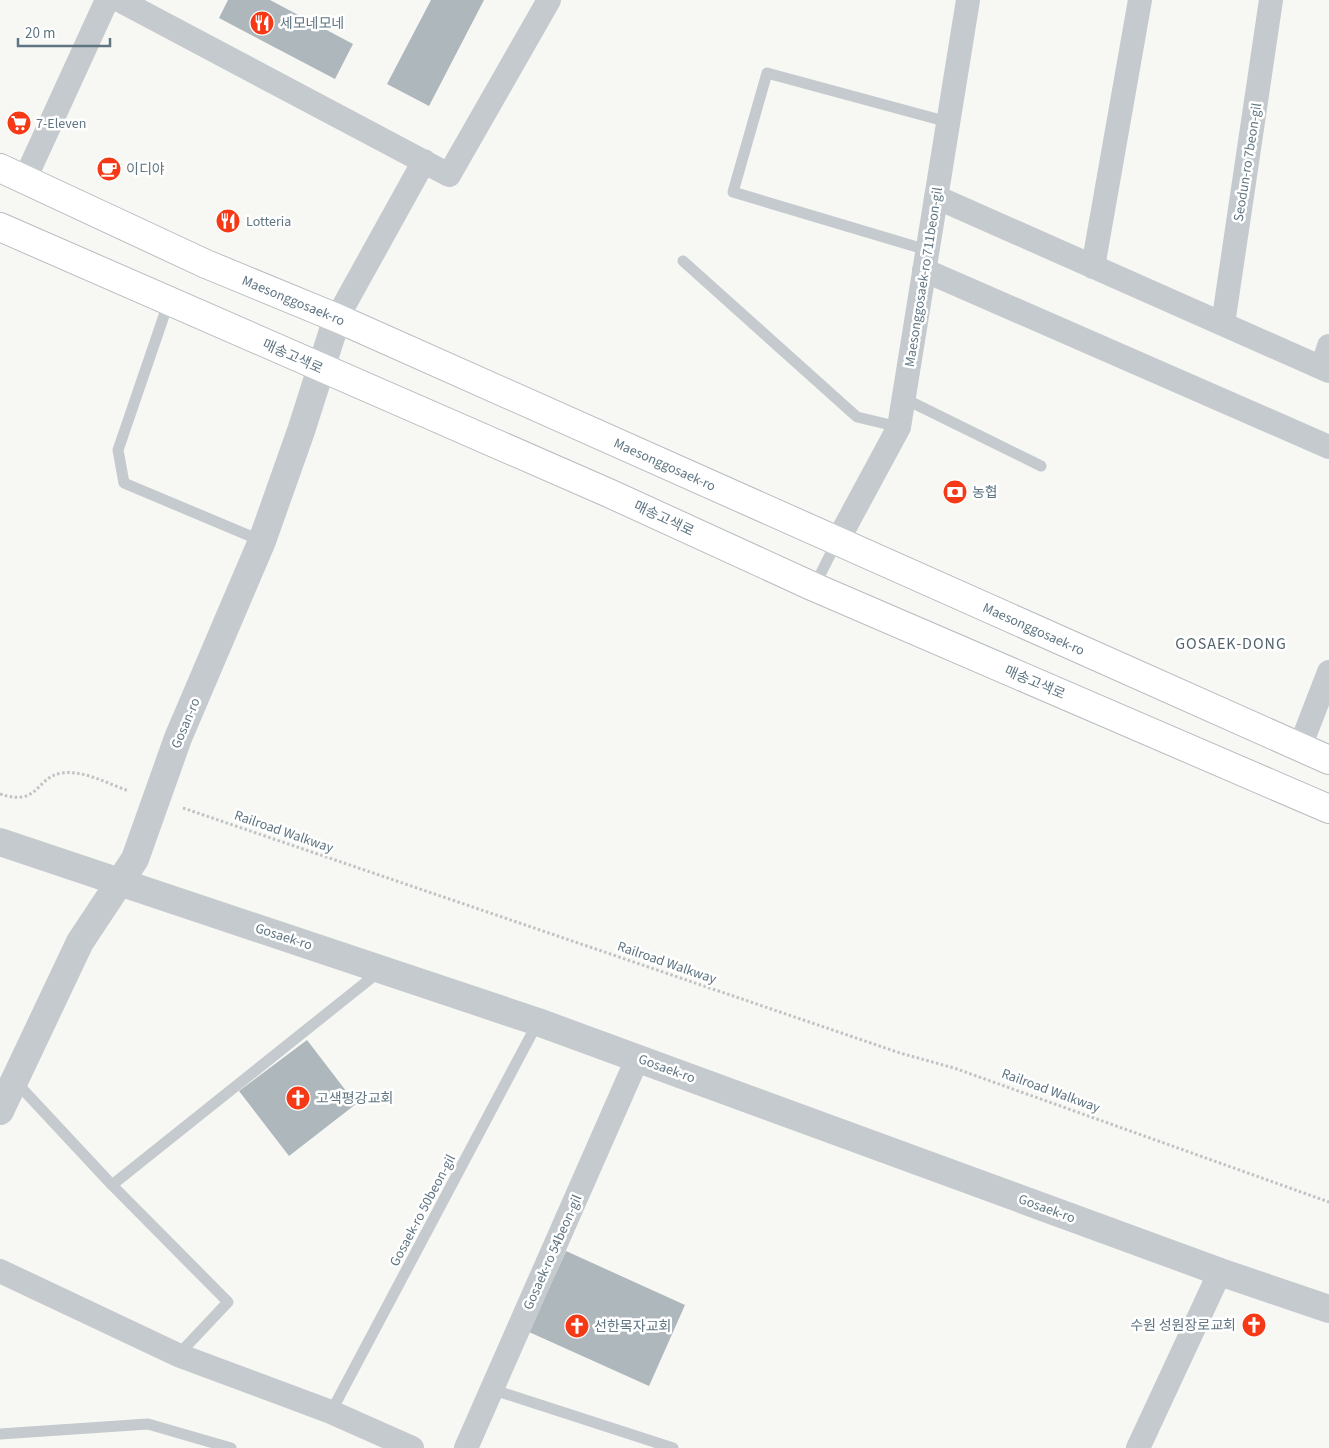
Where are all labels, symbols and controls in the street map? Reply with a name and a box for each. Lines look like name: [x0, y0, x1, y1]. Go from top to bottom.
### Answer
restaurant icon: 세모네모네: [249, 10, 275, 36]
place label: 세모네모네: [280, 14, 344, 34]
scale bar: [18, 15, 110, 47]
text: 20 m: [25, 23, 55, 44]
street label: Seodun-ro 7beon-gil: [1229, 101, 1267, 223]
supermarket icon: 7-Eleven: [6, 110, 32, 136]
place label: 7-Eleven: [36, 114, 86, 134]
cafe icon: 이디야: [96, 156, 122, 182]
place label: 이디야: [126, 160, 165, 180]
street label: Maesonggosaek-ro 711beon-gil: [900, 185, 948, 368]
restaurant icon: Lotteria: [215, 208, 241, 234]
place label: Lotteria: [246, 212, 291, 232]
street label: Maesonggosaek-ro: [239, 271, 348, 331]
street label: 매송고색로: [259, 335, 326, 379]
street label: Maesonggosaek-ro: [610, 434, 719, 497]
bank icon: 농협: [942, 479, 968, 505]
place label: 농협: [972, 483, 998, 503]
street label: 매송고색로: [630, 496, 697, 542]
street label: Maesonggosaek-ro: [979, 598, 1088, 661]
district label: GOSAEK-DONG: [1175, 633, 1287, 655]
street label: 매송고색로: [1001, 661, 1068, 705]
street label: Gosan-ro: [166, 695, 206, 752]
street label: Railroad Walkway: [231, 806, 336, 858]
street label: Gosaek-ro: [253, 918, 315, 956]
street label: Railroad Walkway: [614, 937, 719, 989]
street label: Gosaek-ro: [636, 1049, 698, 1088]
street label: Railroad Walkway: [999, 1064, 1103, 1118]
church icon: 고색평강교회: [285, 1085, 311, 1111]
place label: 고색평강교회: [316, 1089, 393, 1109]
street label: Gosaek-ro 50beon-gil: [385, 1151, 461, 1270]
street label: Gosaek-ro: [1016, 1189, 1078, 1228]
street label: Gosaek-ro 54beon-gil: [519, 1191, 587, 1313]
church icon: 수원 성원장로교회: [1241, 1312, 1267, 1338]
church icon: 선한목자교회: [564, 1313, 590, 1339]
place label: 수원 성원장로교회: [1130, 1316, 1236, 1336]
place label: 선한목자교회: [594, 1317, 671, 1337]

